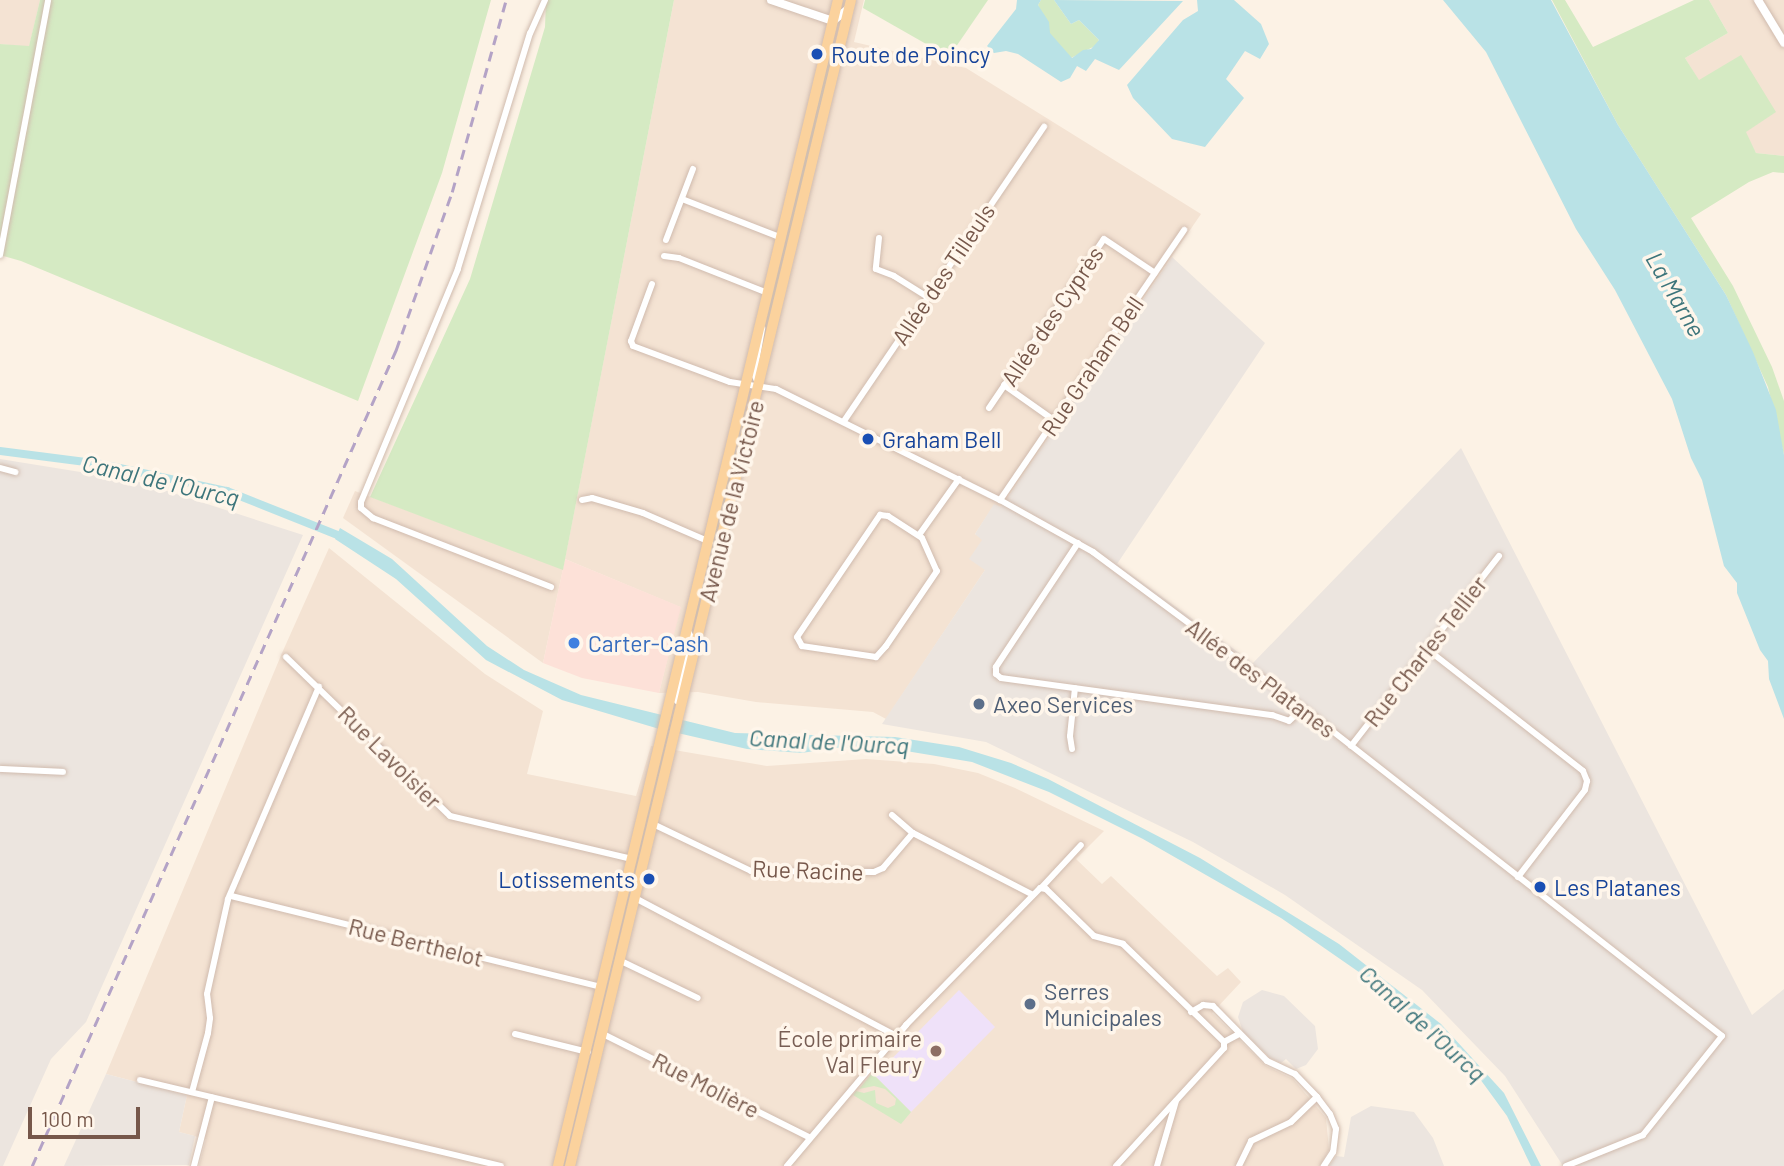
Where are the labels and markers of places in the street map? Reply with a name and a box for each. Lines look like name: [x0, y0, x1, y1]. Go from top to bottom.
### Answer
place label: Route de Poincy: [831, 40, 990, 68]
marker: Route de Poincy: [809, 46, 825, 62]
place label: Graham Bell: [882, 425, 1001, 453]
marker: Graham Bell: [860, 431, 876, 447]
place label: Carter-Cash: [588, 629, 709, 657]
marker: Carter-Cash: [566, 635, 582, 651]
place label: Axeo Services: [993, 690, 1133, 718]
marker: Axeo Services: [971, 696, 987, 712]
place label: Lotissements: [498, 865, 635, 893]
marker: Lotissements: [641, 871, 657, 887]
place label: Les Platanes: [1554, 873, 1681, 901]
marker: Les Platanes: [1532, 879, 1548, 895]
place label: Serres Municipales: [1044, 977, 1162, 1031]
marker: Serres Municipales: [1022, 996, 1038, 1012]
place label: École primaire Val Fleury: [777, 1024, 922, 1078]
marker: École primaire Val Fleury: [928, 1043, 944, 1059]

